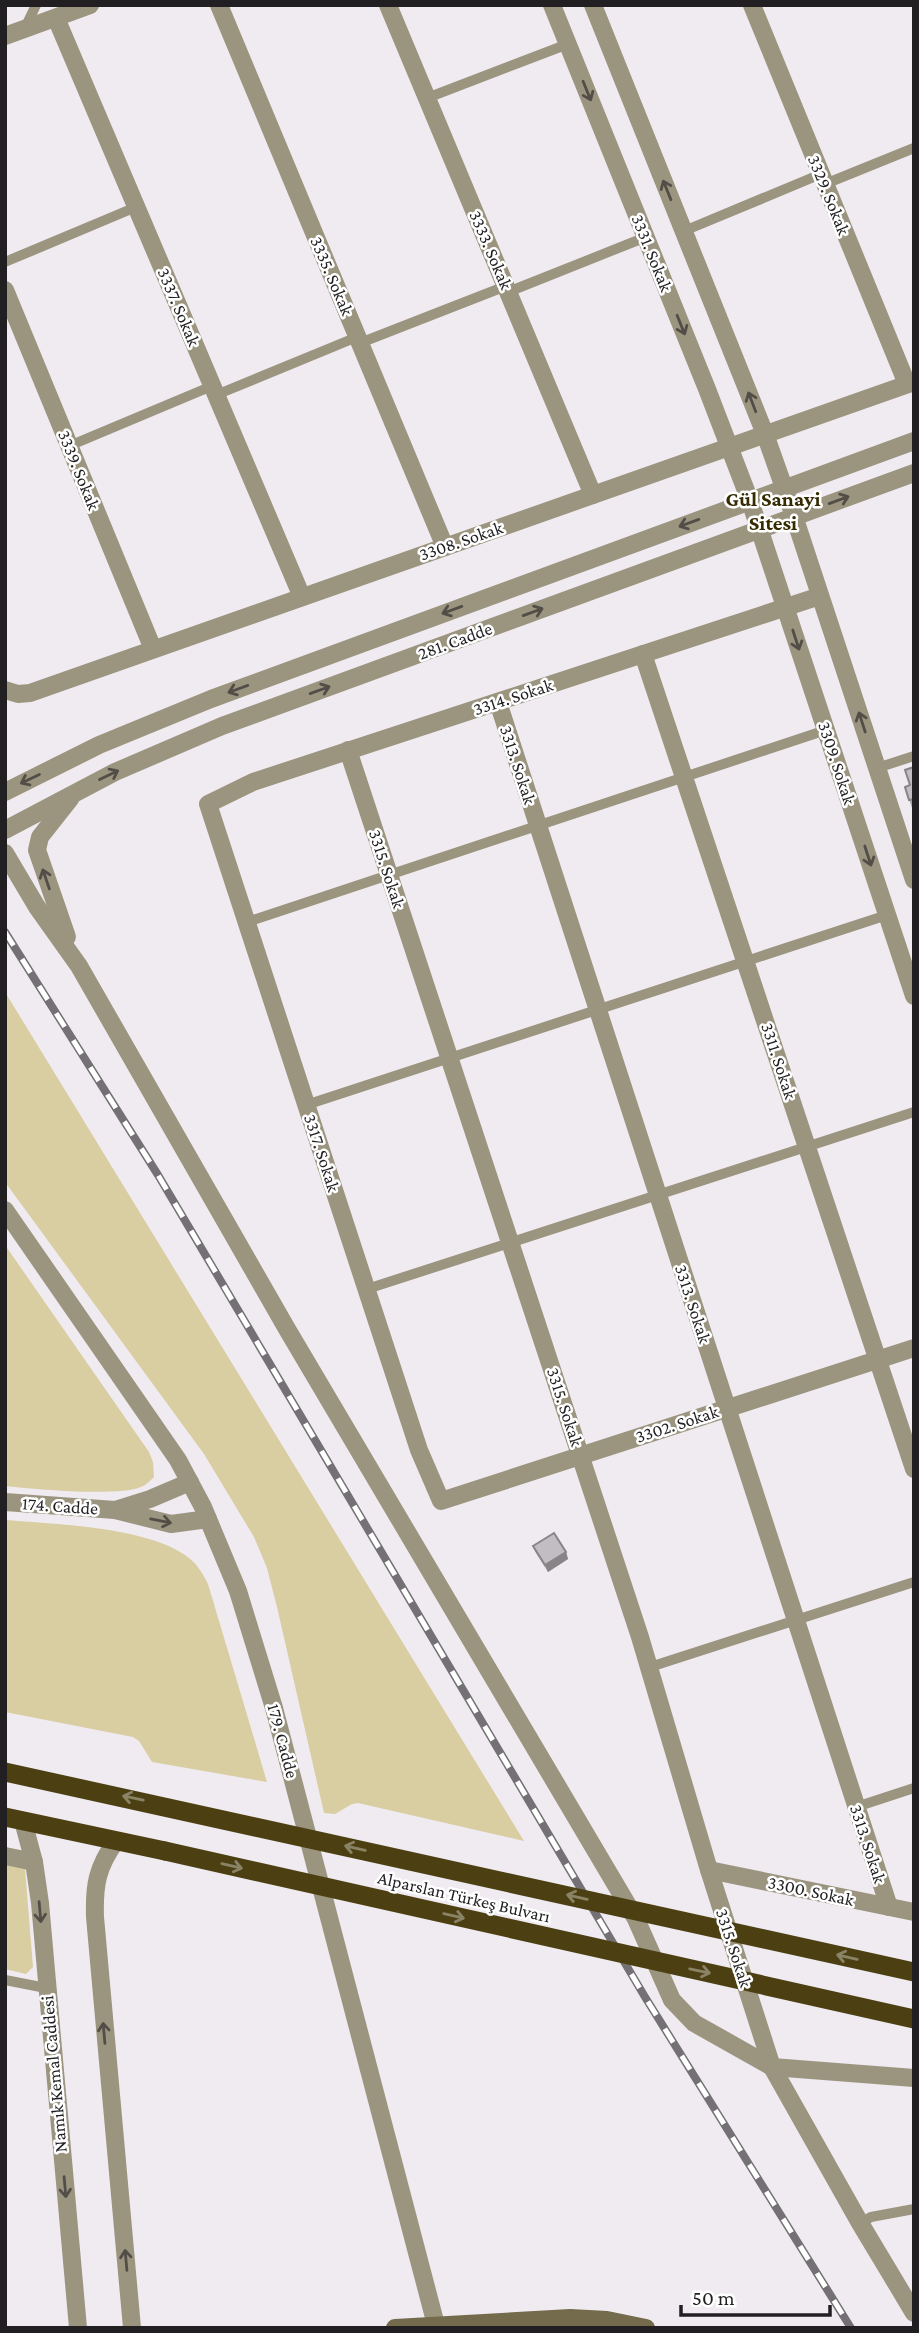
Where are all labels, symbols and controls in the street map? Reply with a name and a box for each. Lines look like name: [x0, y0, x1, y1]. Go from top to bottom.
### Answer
one-way arrow: [581, 80, 594, 102]
street label: 3329. Sokak: [804, 152, 854, 238]
one-way arrow: [660, 180, 673, 202]
street label: 3333. Sokak: [465, 207, 517, 293]
street label: 3331. Sokak: [627, 211, 677, 295]
street label: 3335. Sokak: [306, 233, 358, 319]
street label: 3337. Sokak: [154, 265, 205, 350]
one-way arrow: [676, 313, 689, 335]
one-way arrow: [745, 391, 758, 413]
street label: 3339. Sokak: [54, 427, 104, 513]
district label: Gül Sanayi Sitesi: [726, 487, 820, 535]
one-way arrow: [827, 493, 849, 505]
street label: 3308. Sokak: [417, 517, 506, 565]
one-way arrow: [678, 518, 700, 531]
one-way arrow: [442, 605, 464, 617]
one-way arrow: [522, 605, 544, 617]
street label: 281. Cadde: [415, 618, 495, 664]
one-way arrow: [791, 629, 804, 651]
street label: 3314. Sokak: [471, 675, 556, 719]
one-way arrow: [228, 683, 250, 696]
one-way arrow: [308, 683, 330, 695]
one-way arrow: [855, 712, 867, 734]
street label: 3309. Sokak: [814, 719, 860, 807]
street label: 3313. Sokak: [496, 723, 540, 807]
one-way arrow: [98, 768, 119, 782]
one-way arrow: [20, 773, 41, 787]
street label: 3315. Sokak: [365, 827, 409, 911]
one-way arrow: [862, 845, 875, 867]
one-way arrow: [39, 869, 51, 891]
street label: 3311. Sokak: [757, 1020, 801, 1102]
street label: 3317. Sokak: [300, 1112, 344, 1195]
street label: 3313. Sokak: [671, 1262, 715, 1346]
street label: 3315. Sokak: [543, 1365, 587, 1449]
street label: 3302. Sokak: [633, 1401, 721, 1447]
street label: 174. Cadde: [21, 1493, 99, 1519]
one-way arrow: [149, 1515, 172, 1529]
street label: 179. Cadde: [263, 1702, 303, 1780]
one-way arrow: [122, 1791, 145, 1805]
street label: 3313. Sokak: [846, 1802, 890, 1886]
one-way arrow: [344, 1840, 367, 1854]
one-way arrow: [220, 1860, 243, 1874]
street label: Alparslan Türkeş Bulvarı: [376, 1867, 552, 1927]
street label: 3300. Sokak: [766, 1872, 856, 1910]
one-way arrow: [566, 1890, 589, 1903]
one-way arrow: [34, 1900, 47, 1923]
street label: 3315. Sokak: [712, 1906, 756, 1990]
one-way arrow: [442, 1910, 465, 1924]
one-way arrow: [836, 1949, 859, 1963]
one-way arrow: [688, 1965, 711, 1979]
street label: Namık Kemal Caddesi: [37, 1994, 71, 2153]
one-way arrow: [98, 2023, 111, 2045]
one-way arrow: [59, 2175, 72, 2198]
one-way arrow: [119, 2249, 132, 2272]
scale bar: [681, 2274, 830, 2318]
text: 50 m: [692, 2286, 735, 2310]

